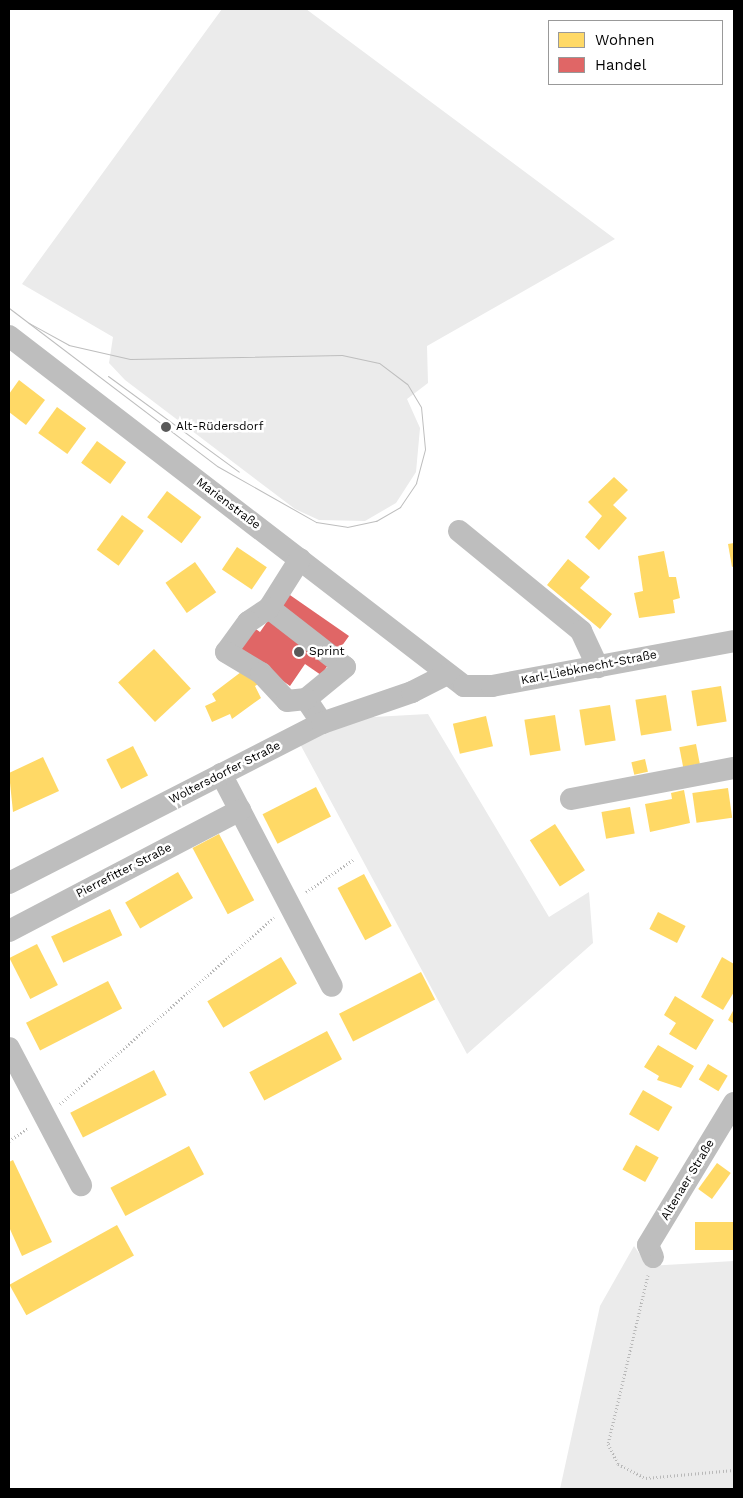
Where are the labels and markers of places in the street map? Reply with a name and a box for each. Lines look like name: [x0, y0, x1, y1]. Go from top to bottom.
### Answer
place label: Alt-Rüdersdorf: [176, 420, 263, 434]
marker: Alt-Rüdersdorf: [160, 421, 172, 433]
place label: Sprint: [309, 645, 345, 659]
marker: Sprint: [293, 646, 305, 658]

